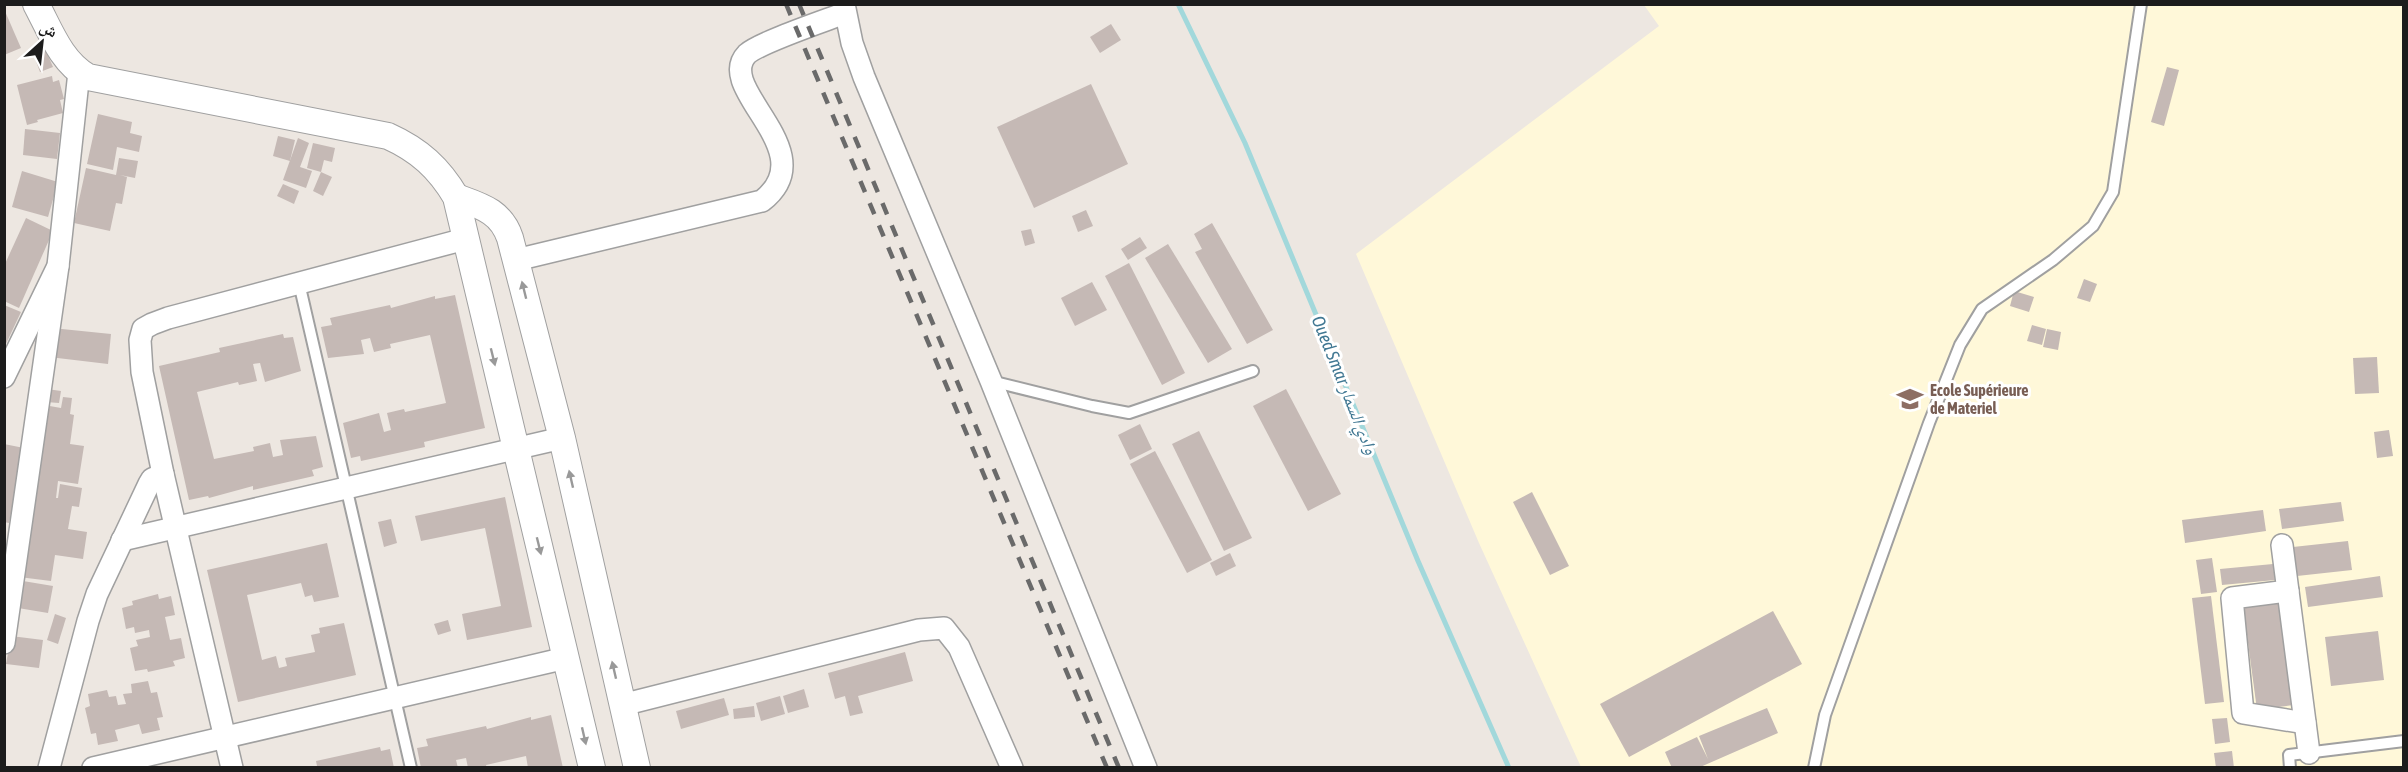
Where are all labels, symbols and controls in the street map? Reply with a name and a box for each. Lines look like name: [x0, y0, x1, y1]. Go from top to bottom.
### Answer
north arrow: [12, 12, 72, 72]
text: ش: [37, 17, 60, 41]
one-way arrow: [518, 281, 528, 299]
water label: Oued Smar وادي السمار: [1303, 313, 1383, 460]
one-way arrow: [489, 347, 499, 366]
place label: Ecole Supérieure de Materiel: [1930, 381, 2028, 417]
school or university icon: Ecole Supérieure de Materiel: [1895, 384, 1925, 414]
one-way arrow: [566, 470, 576, 489]
one-way arrow: [535, 537, 545, 555]
one-way arrow: [609, 660, 619, 679]
one-way arrow: [580, 727, 590, 745]

